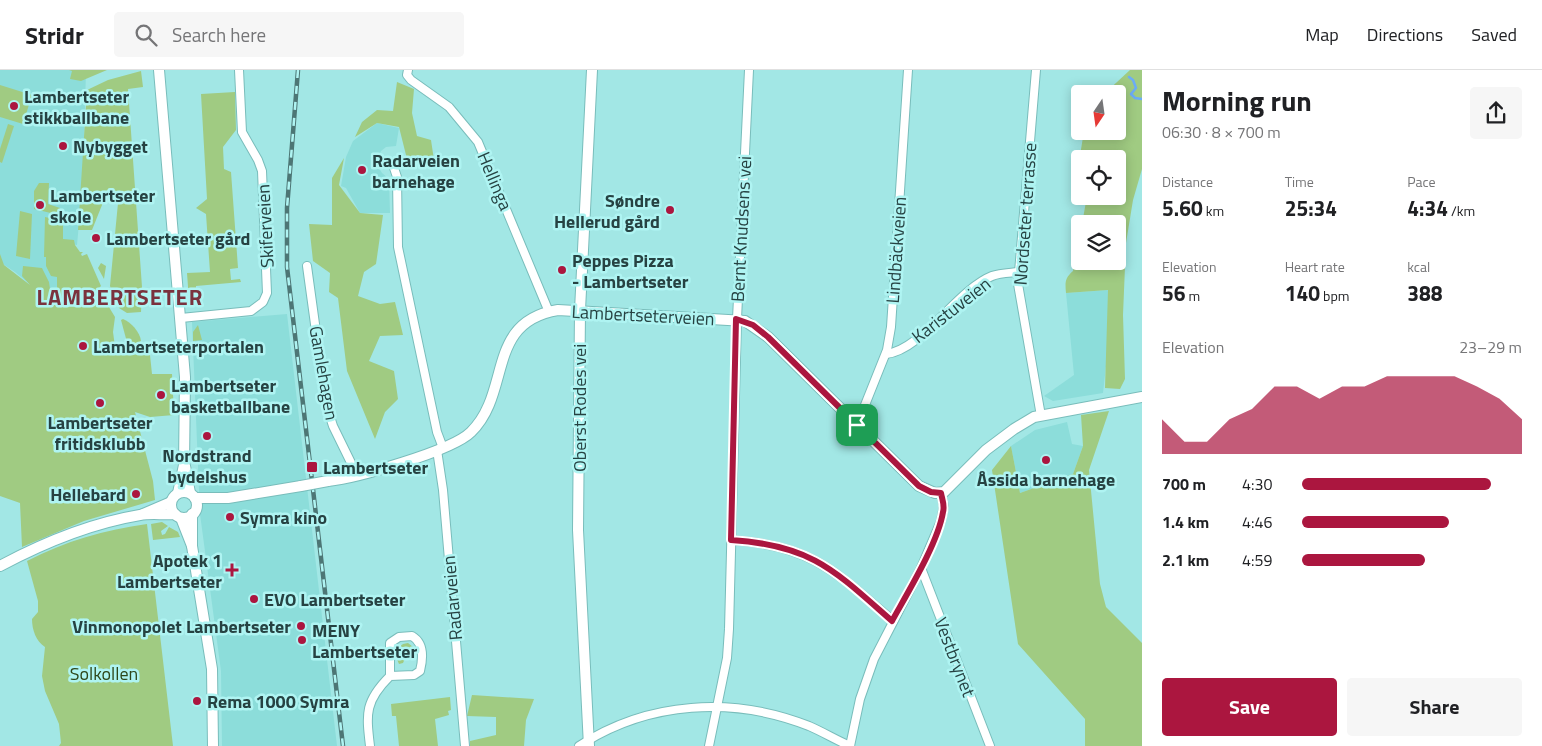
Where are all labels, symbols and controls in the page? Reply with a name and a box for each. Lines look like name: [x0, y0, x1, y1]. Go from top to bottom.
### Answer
search box: [114, 12, 464, 57]
text: Stridr: [25, 17, 84, 53]
text: Search here: [172, 20, 266, 49]
icon: search: [132, 21, 160, 49]
text: Map: [1305, 21, 1339, 48]
text: Directions: [1367, 21, 1443, 48]
text: Saved: [1471, 21, 1517, 48]
text: Morning run: [1162, 79, 1312, 122]
place label: Lambertseter stikkballbane: [24, 83, 129, 131]
north arrow: [1071, 85, 1126, 140]
map controls: [1071, 85, 1126, 270]
button: share: [1470, 87, 1522, 139]
marker: Lambertseter stikkballbane: [8, 100, 20, 112]
text: 06:30 · 8 × 700 m: [1162, 120, 1281, 144]
place label: Nybygget: [73, 133, 148, 160]
marker: Nybygget: [57, 140, 69, 152]
street label: Nordseter terrasse: [1007, 142, 1043, 286]
place label: Radarveien barnehage: [372, 147, 460, 195]
street label: Hellinga: [471, 147, 519, 215]
button: locate: [1071, 150, 1126, 205]
street label: Bernt Knudsens vei: [724, 155, 758, 303]
marker: Radarveien barnehage: [356, 164, 368, 176]
text: Distance: [1162, 171, 1213, 192]
text: Time: [1285, 171, 1314, 192]
text: Pace: [1407, 171, 1436, 192]
place label: Lambertseter skole: [50, 182, 155, 230]
street label: Skiferveien: [249, 183, 281, 269]
place label: Søndre Hellerud gård: [554, 187, 660, 235]
text: 5.60: [1162, 192, 1203, 224]
text: 25:34: [1285, 192, 1337, 224]
text: 4:34: [1407, 192, 1448, 224]
street label: Lindbäckveien: [879, 196, 913, 304]
marker: Lambertseter skole: [34, 199, 46, 211]
text: km: [1203, 200, 1224, 221]
text: /km: [1448, 200, 1475, 221]
marker: Søndre Hellerud gård: [664, 204, 676, 216]
button: layers: [1071, 215, 1126, 270]
place label: Lambertseter gård: [106, 225, 250, 252]
marker: Lambertseter gård: [90, 232, 102, 244]
place label: Peppes Pizza - Lambertseter: [572, 247, 689, 295]
text: Elevation: [1162, 256, 1216, 277]
text: Heart rate: [1285, 256, 1345, 277]
text: kcal: [1407, 256, 1430, 277]
marker: Peppes Pizza - Lambertseter: [556, 264, 568, 276]
street label: Karistuveien: [906, 270, 996, 350]
text: 56: [1162, 277, 1186, 309]
text: 140: [1285, 277, 1320, 309]
text: 388: [1407, 277, 1443, 309]
district label: LAMBERTSETER: [37, 280, 203, 314]
text: m: [1186, 285, 1200, 306]
text: bpm: [1320, 285, 1349, 306]
street label: Lambertseterveien: [571, 298, 715, 332]
street label: Gamlehagen: [302, 324, 346, 422]
place label: Lambertseterportalen: [93, 333, 264, 360]
text: Elevation: [1162, 335, 1224, 359]
text: 23–29 m: [1459, 335, 1522, 359]
marker: Lambertseterportalen: [77, 340, 89, 352]
street label: Oberst Rodes vei: [566, 344, 593, 472]
place label: Lambertseter basketballbane: [171, 372, 290, 420]
marker: Lambertseter basketballbane: [155, 389, 167, 401]
marker: Lambertseter fritidsklubb: [94, 397, 106, 409]
pin: [836, 404, 878, 446]
place label: Lambertseter fritidsklubb: [47, 409, 153, 457]
icon: arrive: [843, 411, 871, 439]
marker: Nordstrand bydelshus: [201, 430, 213, 442]
place label: Nordstrand bydelshus: [162, 442, 252, 490]
place label: Lambertseter: [323, 454, 428, 481]
marker: Åssida barnehage: [1040, 454, 1052, 466]
marker: Lambertseter: [305, 460, 319, 474]
place label: Åssida barnehage: [977, 466, 1115, 493]
text: 700 m: [1162, 472, 1206, 496]
text: 4:30: [1242, 472, 1272, 496]
place label: Hellebard: [50, 481, 126, 508]
marker: Hellebard: [130, 488, 142, 500]
place label: Symra kino: [240, 504, 327, 531]
text: 1.4 km: [1162, 510, 1209, 534]
text: 4:46: [1242, 510, 1272, 534]
marker: Symra kino: [224, 511, 236, 523]
place label: Apotek 1 Lambertseter: [117, 547, 222, 595]
text: 2.1 km: [1162, 548, 1209, 572]
text: 4:59: [1242, 548, 1272, 572]
street label: Radarveien: [435, 554, 469, 642]
marker: Apotek 1 Lambertseter: [226, 564, 238, 576]
place label: EVO Lambertseter: [264, 586, 406, 613]
marker: EVO Lambertseter: [248, 593, 260, 605]
place label: Vinmonopolet Lambertseter: [72, 613, 291, 640]
street label: Vestbrynet: [928, 613, 983, 701]
place label: MENY Lambertseter: [312, 617, 417, 665]
marker: Vinmonopolet Lambertseter: [295, 620, 307, 632]
marker: MENY Lambertseter: [296, 634, 308, 646]
park label: Solkollen: [70, 660, 138, 687]
button: Save: [1162, 678, 1337, 736]
button: Share: [1347, 678, 1522, 736]
place label: Rema 1000 Symra: [207, 688, 349, 715]
marker: Rema 1000 Symra: [191, 695, 203, 707]

